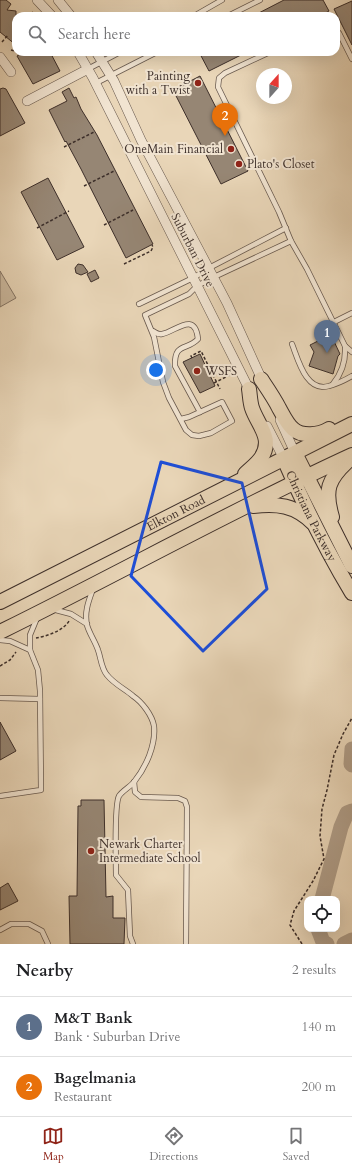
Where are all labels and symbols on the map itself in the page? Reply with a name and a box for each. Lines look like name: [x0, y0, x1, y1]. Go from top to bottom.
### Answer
place label: Painting with a Twist: [125, 68, 190, 98]
north arrow: [256, 68, 292, 104]
marker: Painting with a Twist: [193, 78, 203, 88]
pin: 2: [212, 103, 238, 136]
place label: OneMain Financial: [124, 141, 223, 157]
marker: OneMain Financial: [226, 144, 236, 154]
place label: Plato's Closet: [247, 156, 315, 172]
marker: Plato's Closet: [234, 159, 244, 169]
street label: Suburban Drive: [168, 210, 218, 290]
pin: 1: [314, 320, 340, 353]
your location: [146, 360, 166, 380]
place label: WSFS: [204, 363, 237, 379]
marker: WSFS: [192, 366, 202, 376]
street label: Christiana Parkway: [282, 468, 341, 565]
street label: Elkton Road: [144, 491, 208, 535]
place label: Newark Charter Intermediate School: [99, 836, 201, 866]
marker: Newark Charter Intermediate School: [86, 846, 96, 856]

